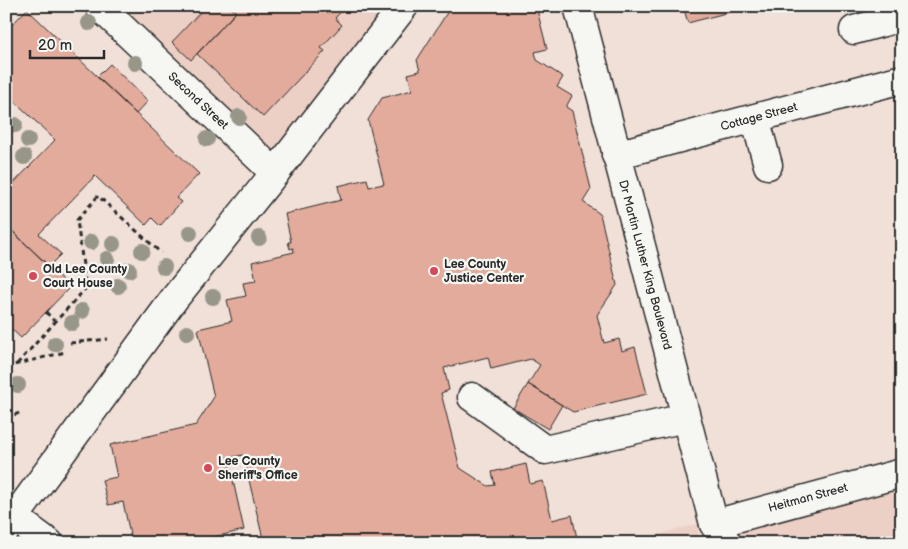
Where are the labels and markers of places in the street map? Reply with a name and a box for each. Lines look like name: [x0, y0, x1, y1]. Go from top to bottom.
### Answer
place label: Lee County Justice Center: [444, 257, 524, 286]
place label: Old Lee County Court House: [43, 262, 128, 291]
marker: Lee County Justice Center: [428, 265, 440, 277]
marker: Old Lee County Court House: [27, 270, 39, 282]
place label: Lee County Sheriff's Office: [218, 454, 298, 483]
marker: Lee County Sheriff's Office: [202, 462, 214, 474]

